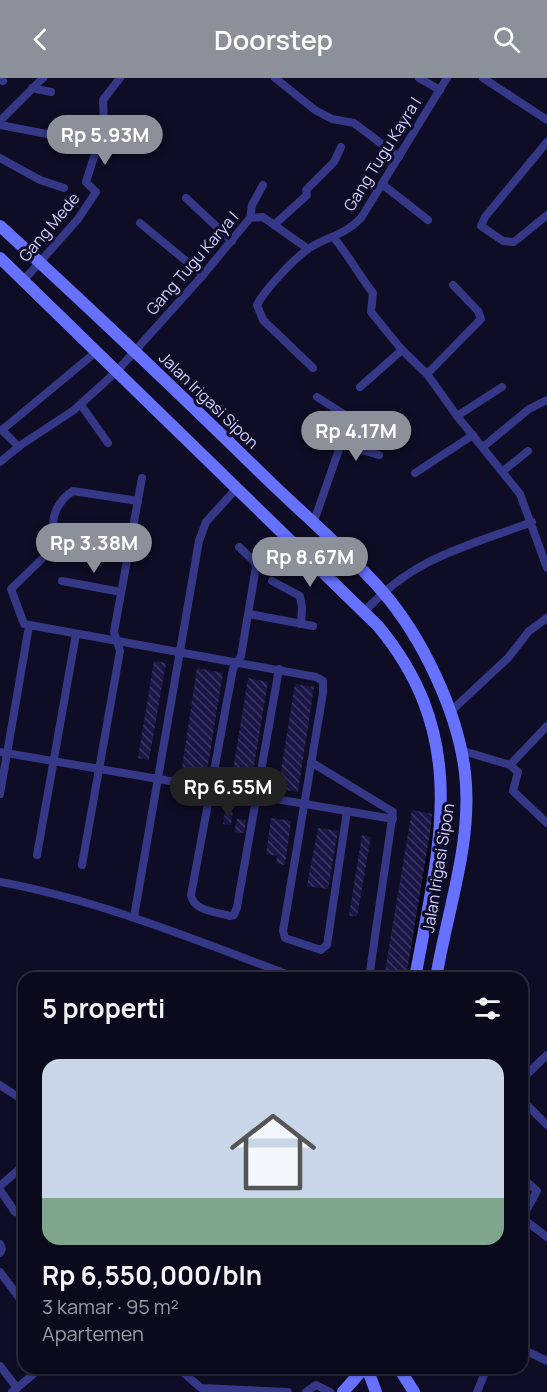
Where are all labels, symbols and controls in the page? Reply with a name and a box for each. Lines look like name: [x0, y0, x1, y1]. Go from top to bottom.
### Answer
text: Doorstep: [214, 21, 333, 58]
icon: back: [24, 23, 57, 56]
icon: search: [490, 23, 523, 56]
street label: Gang Tugu Kayra I: [338, 93, 426, 215]
pin: Rp 5.93M: [43, 115, 167, 166]
text: Rp 5.93M: [61, 121, 149, 148]
street label: Gang Mede: [14, 188, 84, 266]
street label: Gang Tugu Karya I: [141, 206, 243, 320]
street label: Jalan Irigasi Sipon: [154, 347, 264, 453]
pin: Rp 4.17M: [294, 411, 418, 462]
text: Rp 4.17M: [315, 417, 397, 444]
pin: Rp 3.38M: [32, 523, 156, 574]
text: Rp 3.38M: [50, 529, 138, 556]
pin: Rp 8.67M: [248, 537, 372, 588]
text: Rp 8.67M: [266, 543, 354, 570]
pin: Rp 6.55M: [166, 767, 290, 818]
text: Rp 6.55M: [184, 773, 272, 800]
street label: Jalan Irigasi Sipon: [417, 802, 459, 934]
text: 5 properti: [42, 990, 165, 1026]
icon: filters: [471, 992, 504, 1025]
icon: home: [219, 1098, 327, 1206]
text: Rp 6,550,000/bln: [42, 1257, 262, 1293]
text: 3 kamar · 95 m²: [42, 1293, 179, 1320]
text: Apartemen: [42, 1320, 144, 1347]

